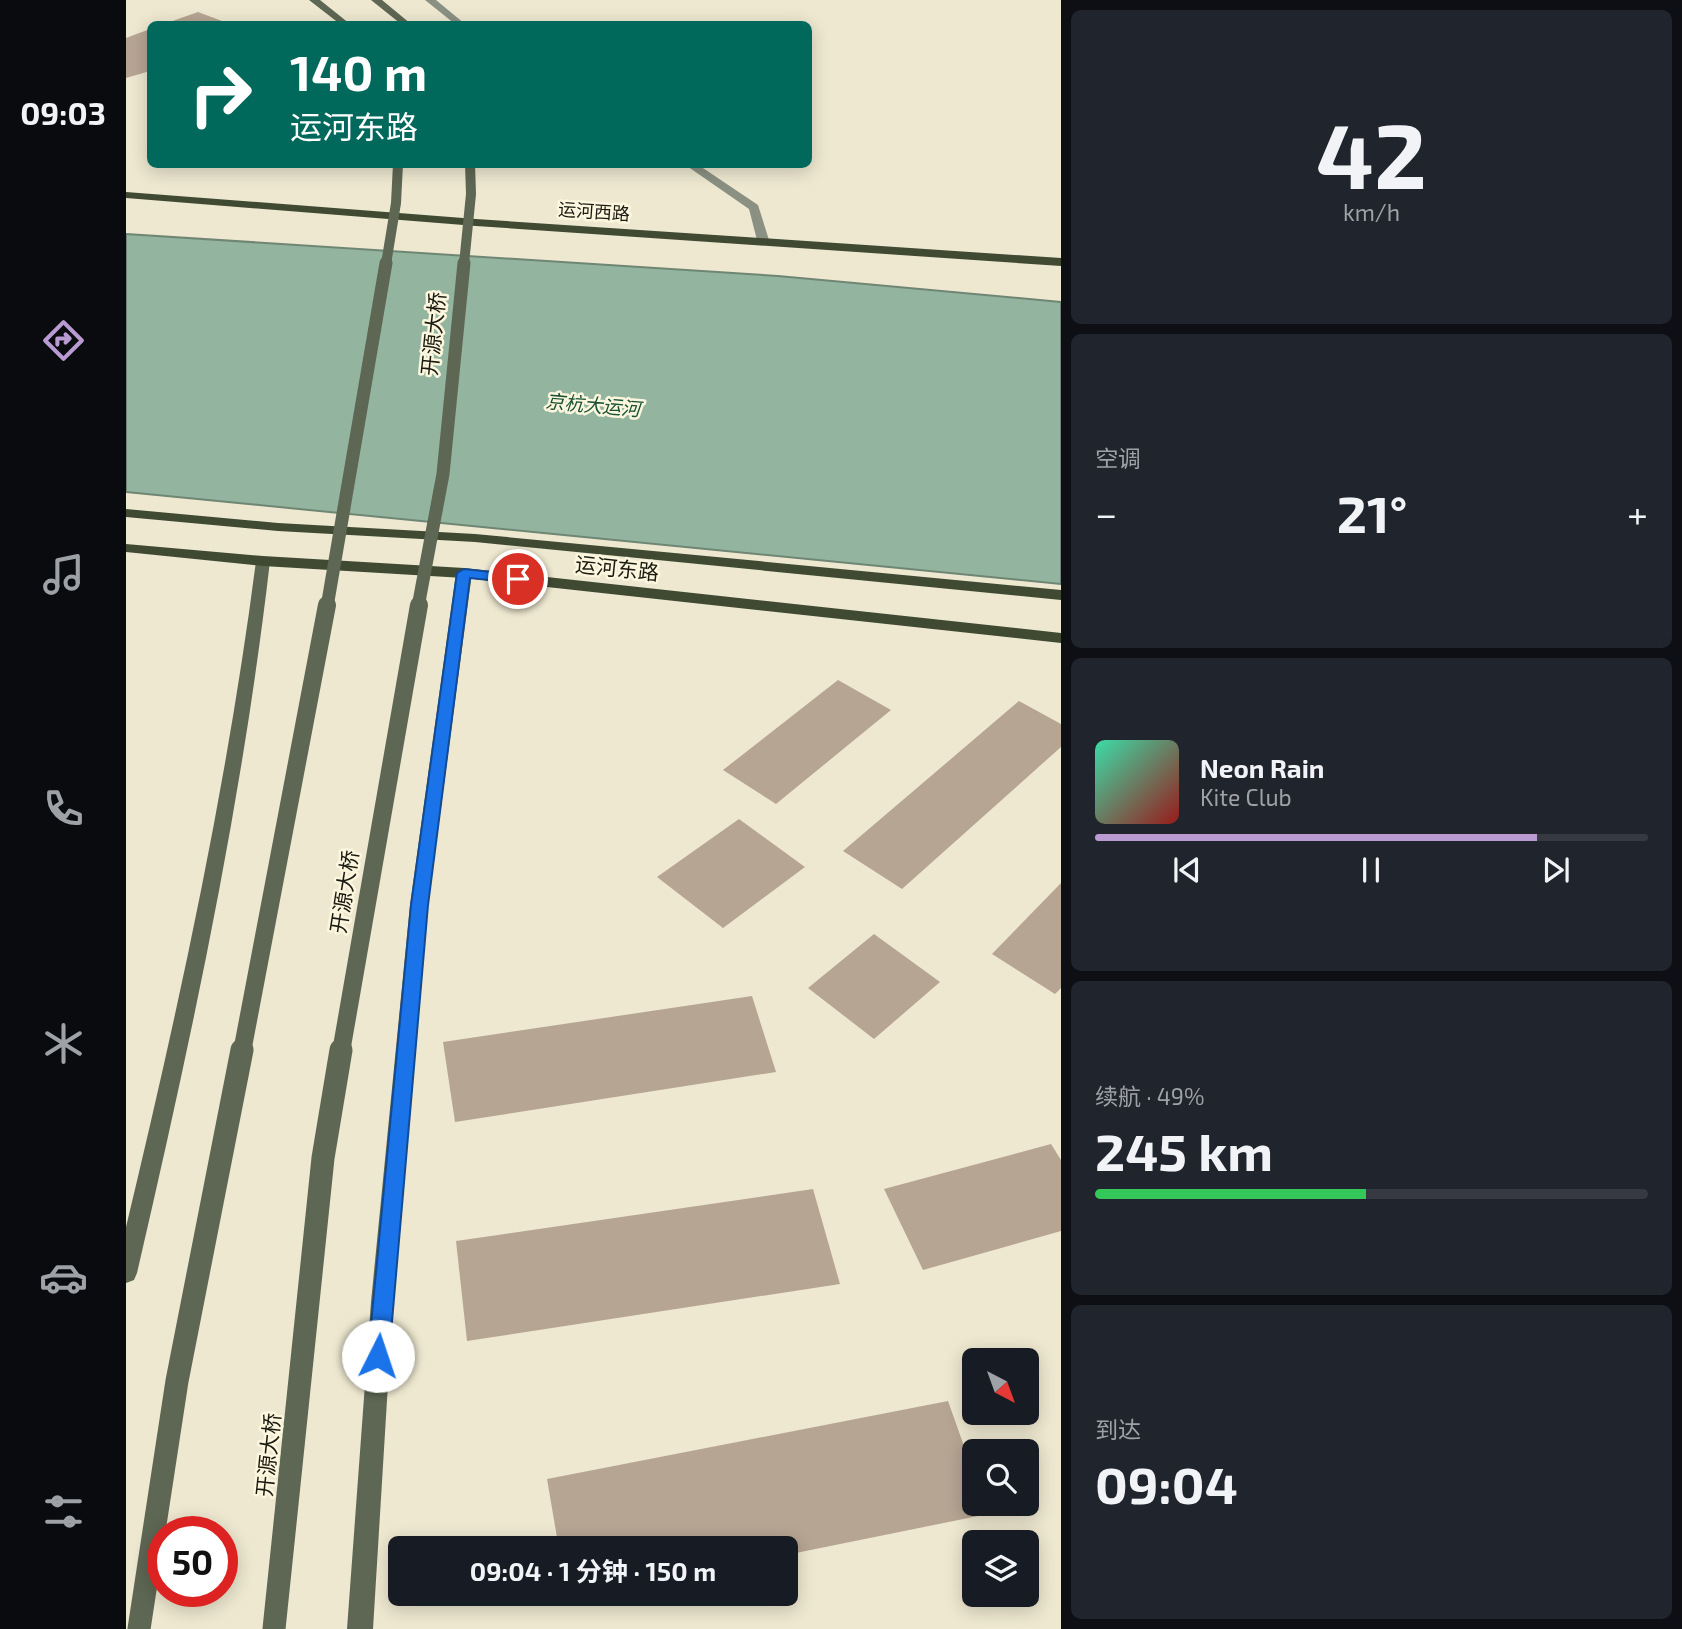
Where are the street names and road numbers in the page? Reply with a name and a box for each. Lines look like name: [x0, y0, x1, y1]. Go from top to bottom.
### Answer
street label: 运河西路: [557, 198, 631, 224]
street label: 开源大桥: [416, 291, 449, 377]
street label: 运河东路: [574, 551, 660, 584]
street label: 开源大桥: [325, 848, 362, 935]
street label: 开源大桥: [251, 1412, 284, 1498]

